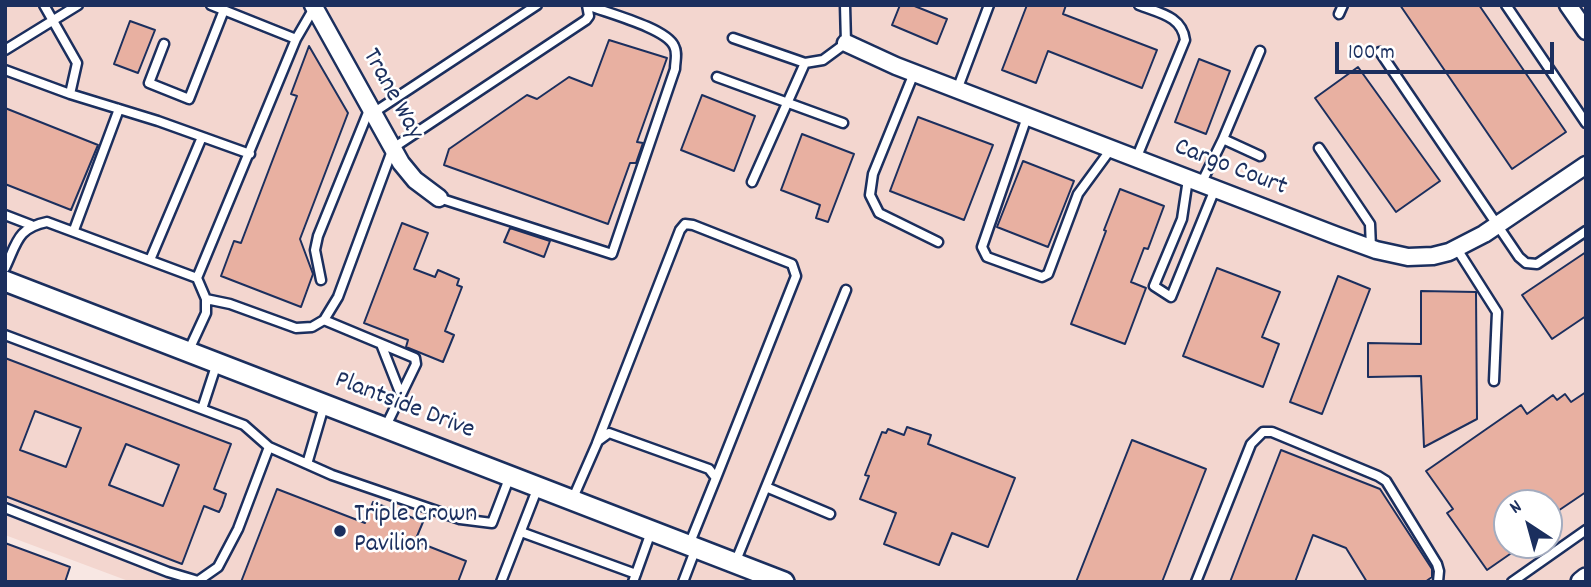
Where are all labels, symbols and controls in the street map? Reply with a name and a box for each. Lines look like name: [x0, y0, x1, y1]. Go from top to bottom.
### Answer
scale bar: [1339, 28, 1558, 72]
text: 100 m: [1348, 39, 1395, 69]
street label: Trane Way: [353, 44, 429, 146]
street label: Cargo Court: [1169, 133, 1291, 205]
street label: Plantside Drive: [330, 366, 478, 448]
north arrow: [1493, 489, 1563, 559]
text: N: [1505, 495, 1528, 522]
place label: Triple Crown Pavilion: [354, 500, 477, 562]
marker: Triple Crown Pavilion: [332, 523, 348, 539]

